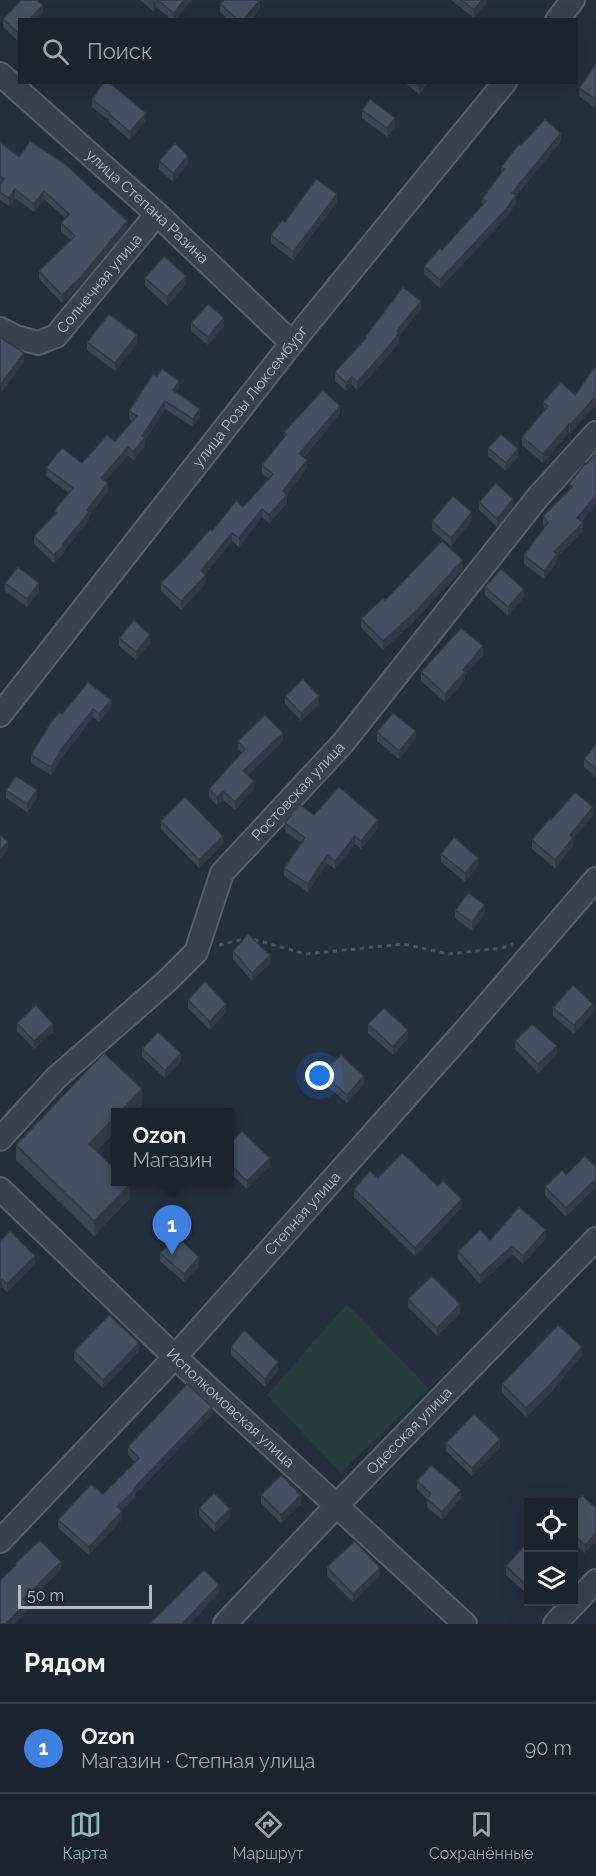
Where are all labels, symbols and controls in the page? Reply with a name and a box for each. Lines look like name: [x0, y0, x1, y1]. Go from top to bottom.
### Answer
search box: [18, 18, 578, 84]
icon: search: [39, 35, 72, 68]
text: Поиск: [87, 38, 152, 64]
street label: улица Степана Разина: [82, 146, 212, 267]
street label: Солнечная улица: [53, 230, 146, 337]
street label: улица Розы Люксембург: [189, 322, 311, 471]
street label: Ростовская улица: [248, 738, 348, 844]
your location: [305, 1061, 334, 1090]
popup: [111, 1108, 234, 1186]
text: Ozon: [132, 1122, 186, 1148]
text: Магазин: [132, 1148, 213, 1172]
street label: Степная улица: [261, 1168, 344, 1259]
pin: 1: [152, 1206, 192, 1255]
street label: Исполкомовская улица: [163, 1345, 298, 1471]
street label: Одесская улица: [363, 1383, 456, 1478]
map controls: [524, 1498, 578, 1606]
button: locate: [524, 1498, 578, 1552]
button: layers: [524, 1552, 578, 1606]
scale bar: [18, 1582, 152, 1610]
text: 50 m: [27, 1586, 64, 1605]
text: Рядом: [24, 1648, 106, 1678]
text: Ozon: [81, 1723, 135, 1749]
text: 1: [39, 1736, 48, 1760]
text: 90 m: [525, 1736, 572, 1760]
text: Магазин · Степная улица: [81, 1749, 315, 1773]
tab: Карта: [62, 1808, 108, 1863]
tab: Маршрут: [233, 1808, 304, 1863]
tab: Сохранённые: [429, 1808, 533, 1863]

